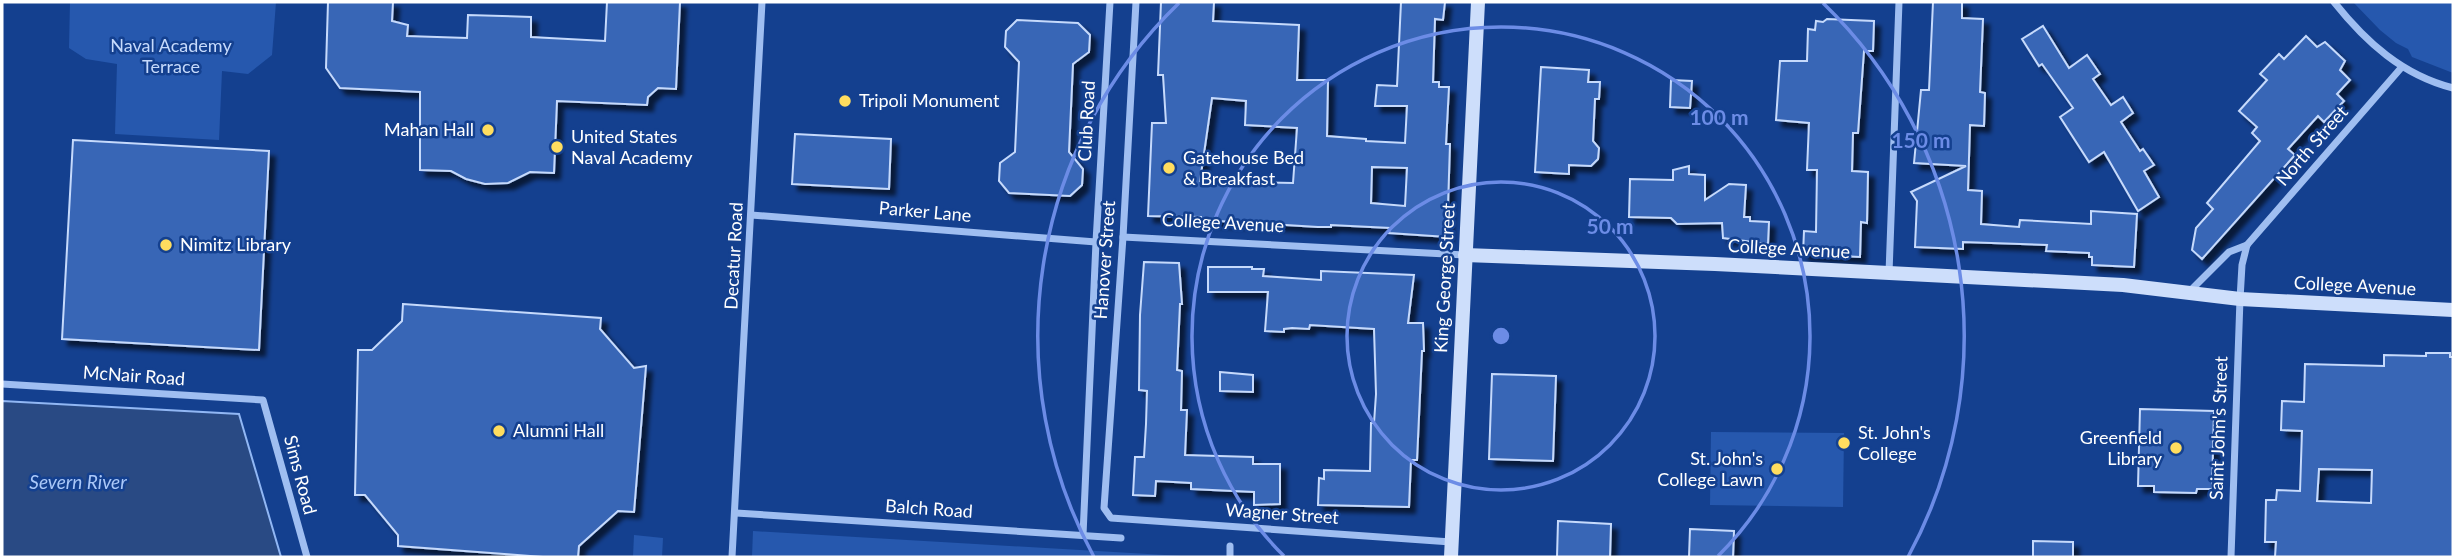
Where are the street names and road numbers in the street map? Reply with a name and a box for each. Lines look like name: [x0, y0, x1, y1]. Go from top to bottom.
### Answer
street label: Club Road: [1073, 80, 1099, 162]
street label: North Street: [2271, 100, 2352, 190]
street label: Parker Lane: [878, 196, 972, 226]
street label: Hanover Street: [1089, 199, 1119, 320]
street label: Decatur Road: [719, 202, 747, 310]
street label: King George Street: [1429, 202, 1459, 353]
street label: College Avenue: [1161, 208, 1285, 236]
street label: College Avenue: [1727, 234, 1851, 262]
street label: College Avenue: [2293, 271, 2417, 299]
street label: Saint John's Street: [2204, 355, 2232, 500]
street label: McNair Road: [82, 360, 186, 390]
street label: Sims Road: [280, 433, 322, 517]
street label: Balch Road: [884, 494, 974, 522]
street label: Wagner Street: [1225, 498, 1340, 528]

